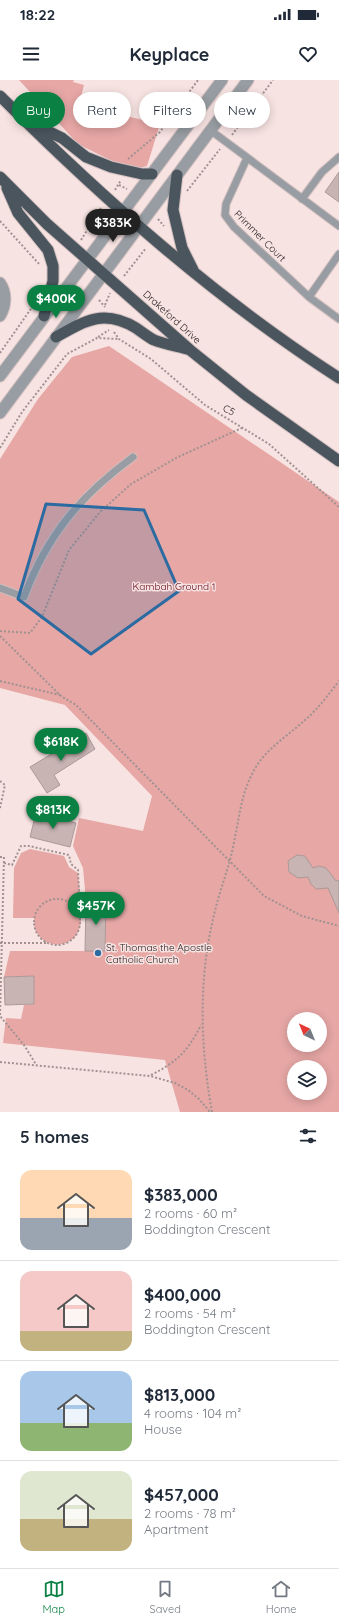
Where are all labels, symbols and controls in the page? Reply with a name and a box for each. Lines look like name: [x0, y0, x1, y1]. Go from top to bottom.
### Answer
text: 18:22: [20, 5, 55, 24]
icon: menu: [20, 43, 42, 65]
text: Keyplace: [130, 43, 209, 66]
icon: heart: [297, 43, 319, 65]
chip: Buy: [12, 92, 65, 128]
chip: Rent: [73, 92, 131, 128]
chip: Filters: [139, 92, 206, 128]
chip: New: [214, 92, 270, 128]
street label: Primmer Court: [231, 207, 289, 265]
pin: $383K: [85, 209, 141, 243]
text: $383K: [94, 214, 132, 230]
pin: $400K: [28, 285, 84, 319]
street label: Drakeford Drive: [140, 288, 204, 347]
text: $400K: [36, 290, 76, 306]
street label: C5: [221, 401, 237, 419]
park label: Kambah Ground 1: [132, 580, 216, 593]
pin: $618K: [33, 728, 89, 762]
text: $618K: [43, 733, 79, 749]
pin: $813K: [25, 796, 81, 830]
text: $813K: [35, 801, 71, 817]
pin: $457K: [68, 892, 124, 926]
text: $457K: [77, 897, 115, 913]
place label: St. Thomas the Apostle Catholic Church: [106, 941, 212, 966]
marker: St. Thomas the Apostle Catholic Church: [93, 948, 103, 958]
north arrow: [287, 1012, 327, 1052]
map controls: [287, 1012, 327, 1100]
button: layers: [287, 1060, 327, 1100]
icon: filters: [297, 1125, 319, 1147]
text: 5 homes: [20, 1126, 89, 1147]
text: $383,000: [144, 1184, 218, 1205]
icon: home: [52, 1186, 100, 1234]
text: 2 rooms · 60 m²: [144, 1205, 237, 1221]
text: Boddington Crescent: [144, 1221, 270, 1237]
text: $400,000: [144, 1284, 221, 1305]
icon: home: [52, 1287, 100, 1335]
text: 2 rooms · 54 m²: [144, 1305, 236, 1321]
text: Boddington Crescent: [144, 1321, 270, 1337]
text: $813,000: [144, 1384, 215, 1405]
icon: home: [52, 1387, 100, 1435]
text: 4 rooms · 104 m²: [144, 1405, 241, 1421]
text: House: [144, 1421, 182, 1437]
text: $457,000: [144, 1484, 219, 1505]
icon: home: [52, 1487, 100, 1535]
text: 2 rooms · 78 m²: [144, 1505, 236, 1521]
text: Apartment: [144, 1521, 209, 1537]
tab: Map: [42, 1578, 65, 1616]
tab: Saved: [150, 1578, 181, 1616]
tab: Home: [266, 1578, 297, 1616]

